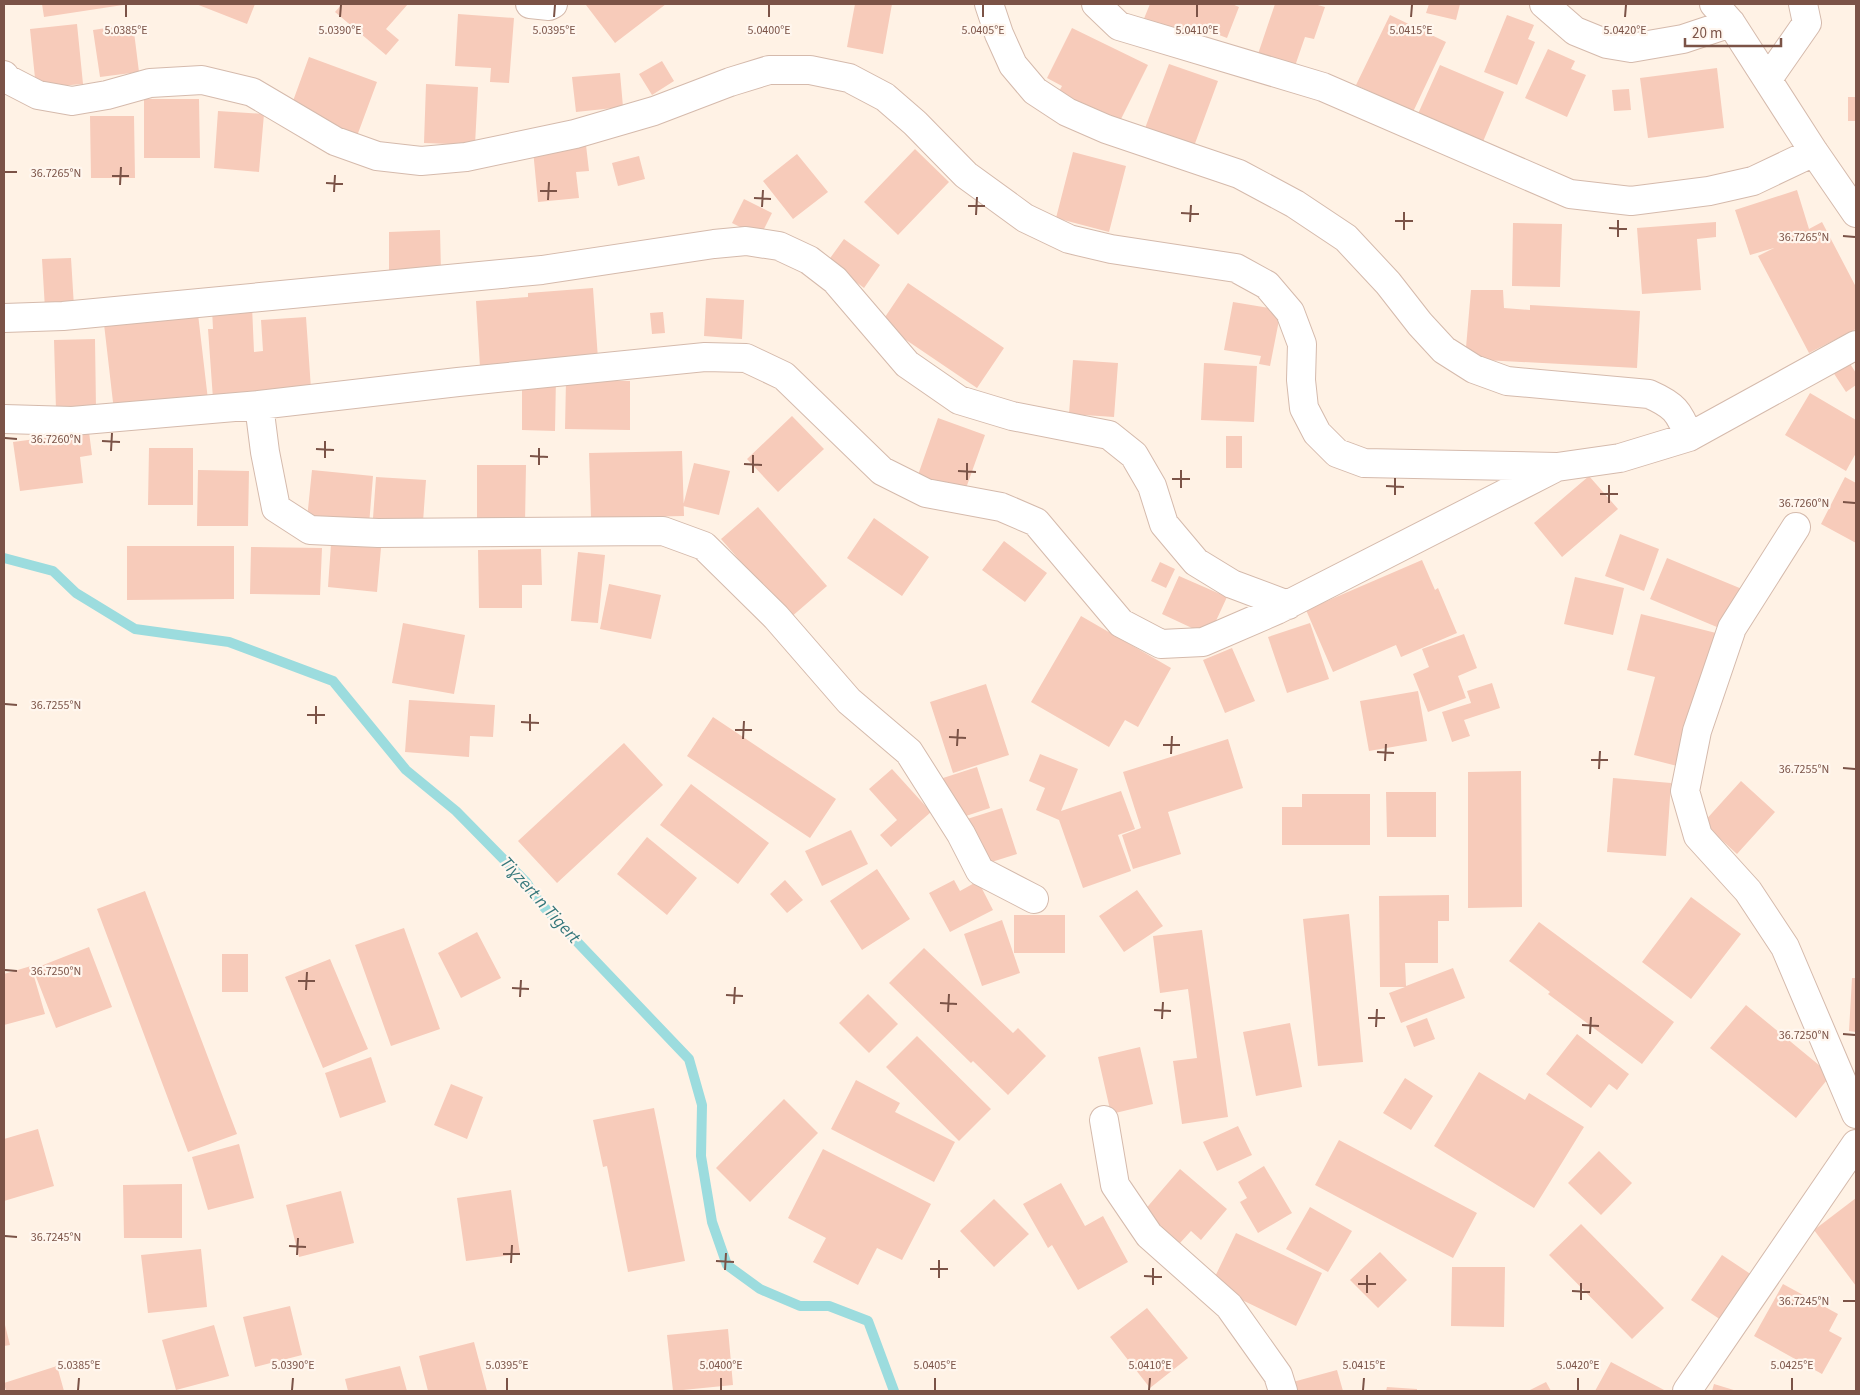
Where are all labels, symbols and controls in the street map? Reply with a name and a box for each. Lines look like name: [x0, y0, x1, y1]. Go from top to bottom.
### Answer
scale bar: [1685, 15, 1781, 47]
text: 5.0385°E: [104, 22, 148, 39]
text: 5.0390°E: [318, 22, 362, 39]
text: 5.0395°E: [532, 22, 576, 39]
text: 5.0400°E: [747, 22, 791, 39]
text: 5.0405°E: [961, 22, 1005, 39]
text: 5.0410°E: [1175, 22, 1219, 39]
text: 5.0415°E: [1389, 22, 1433, 39]
text: 5.0420°E: [1603, 22, 1647, 39]
text: 20 m: [1692, 23, 1722, 44]
text: 36.7265°N: [31, 165, 81, 182]
text: 36.7265°N: [1779, 229, 1829, 246]
text: 36.7260°N: [31, 431, 81, 448]
text: 36.7260°N: [1779, 495, 1829, 512]
text: 36.7255°N: [31, 697, 81, 714]
text: 36.7255°N: [1779, 761, 1829, 778]
water label: Tiɣzert n Tigert: [494, 851, 587, 950]
text: 36.7250°N: [31, 963, 81, 980]
text: 36.7250°N: [1779, 1027, 1829, 1044]
text: 36.7245°N: [31, 1229, 81, 1246]
text: 36.7245°N: [1779, 1293, 1829, 1310]
text: 5.0385°E: [57, 1357, 101, 1374]
text: 5.0390°E: [271, 1357, 315, 1374]
text: 5.0395°E: [485, 1357, 529, 1374]
text: 5.0400°E: [699, 1357, 743, 1374]
text: 5.0405°E: [913, 1357, 957, 1374]
text: 5.0410°E: [1128, 1357, 1172, 1374]
text: 5.0415°E: [1342, 1357, 1386, 1374]
text: 5.0420°E: [1556, 1357, 1600, 1374]
text: 5.0425°E: [1770, 1357, 1814, 1374]

